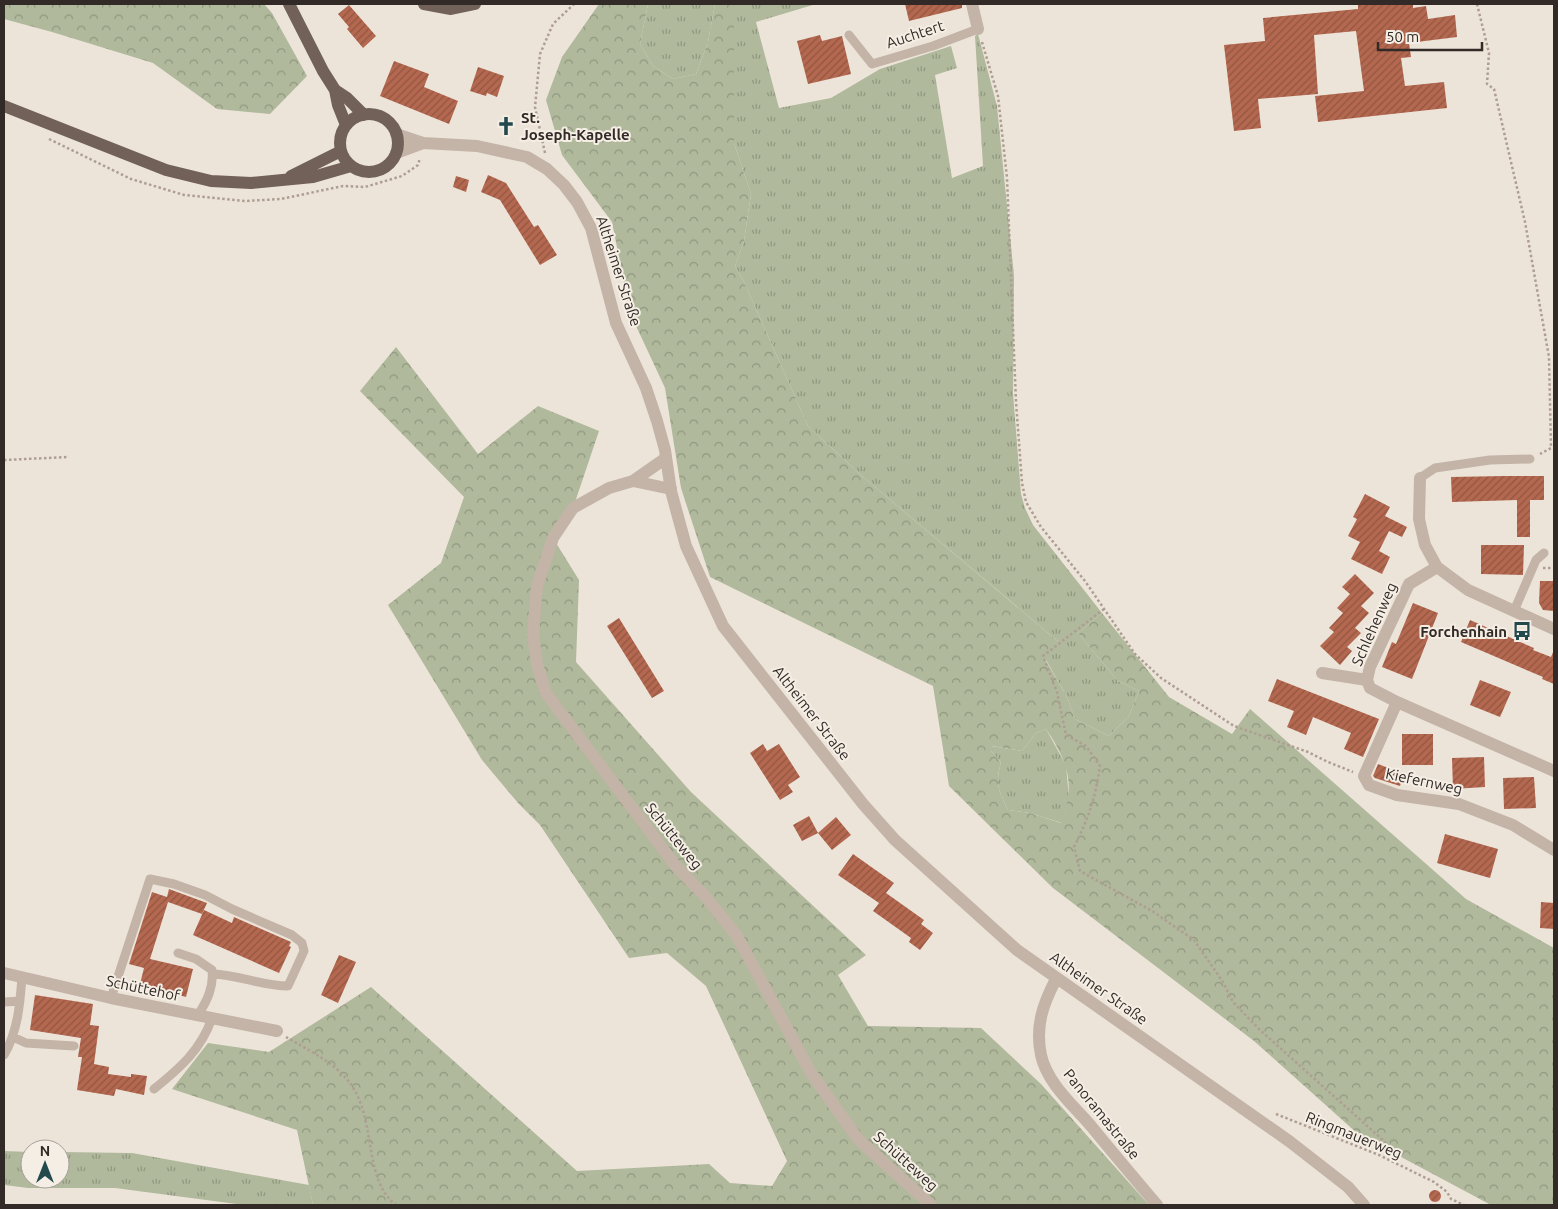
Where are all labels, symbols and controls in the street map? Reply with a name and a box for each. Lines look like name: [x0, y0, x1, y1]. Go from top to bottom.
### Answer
street label: Auchtert: [884, 17, 946, 51]
scale bar: [1378, 20, 1482, 52]
text: 50 m: [1386, 28, 1419, 45]
place label: St. Joseph-Kapelle: [521, 109, 630, 143]
church icon: St. Joseph-Kapelle: [495, 115, 517, 137]
street label: Altheimer Straße: [593, 214, 645, 328]
street label: Schlehenweg: [1348, 580, 1400, 668]
bus stop icon: Forchenhain: [1511, 620, 1533, 642]
place label: Forchenhain: [1420, 623, 1507, 640]
street label: Altheimer Straße: [770, 663, 854, 763]
street label: Kiefernweg: [1384, 765, 1464, 797]
street label: Schütteweg: [642, 799, 706, 873]
street label: Altheimer Straße: [1047, 948, 1151, 1028]
street label: Schüttehof: [105, 972, 182, 1004]
street label: Panoramastraße: [1060, 1066, 1144, 1162]
street label: Ringmauerweg: [1303, 1108, 1405, 1162]
street label: Schütteweg: [870, 1128, 942, 1194]
north arrow: [20, 1139, 70, 1189]
text: N: [40, 1143, 50, 1159]

